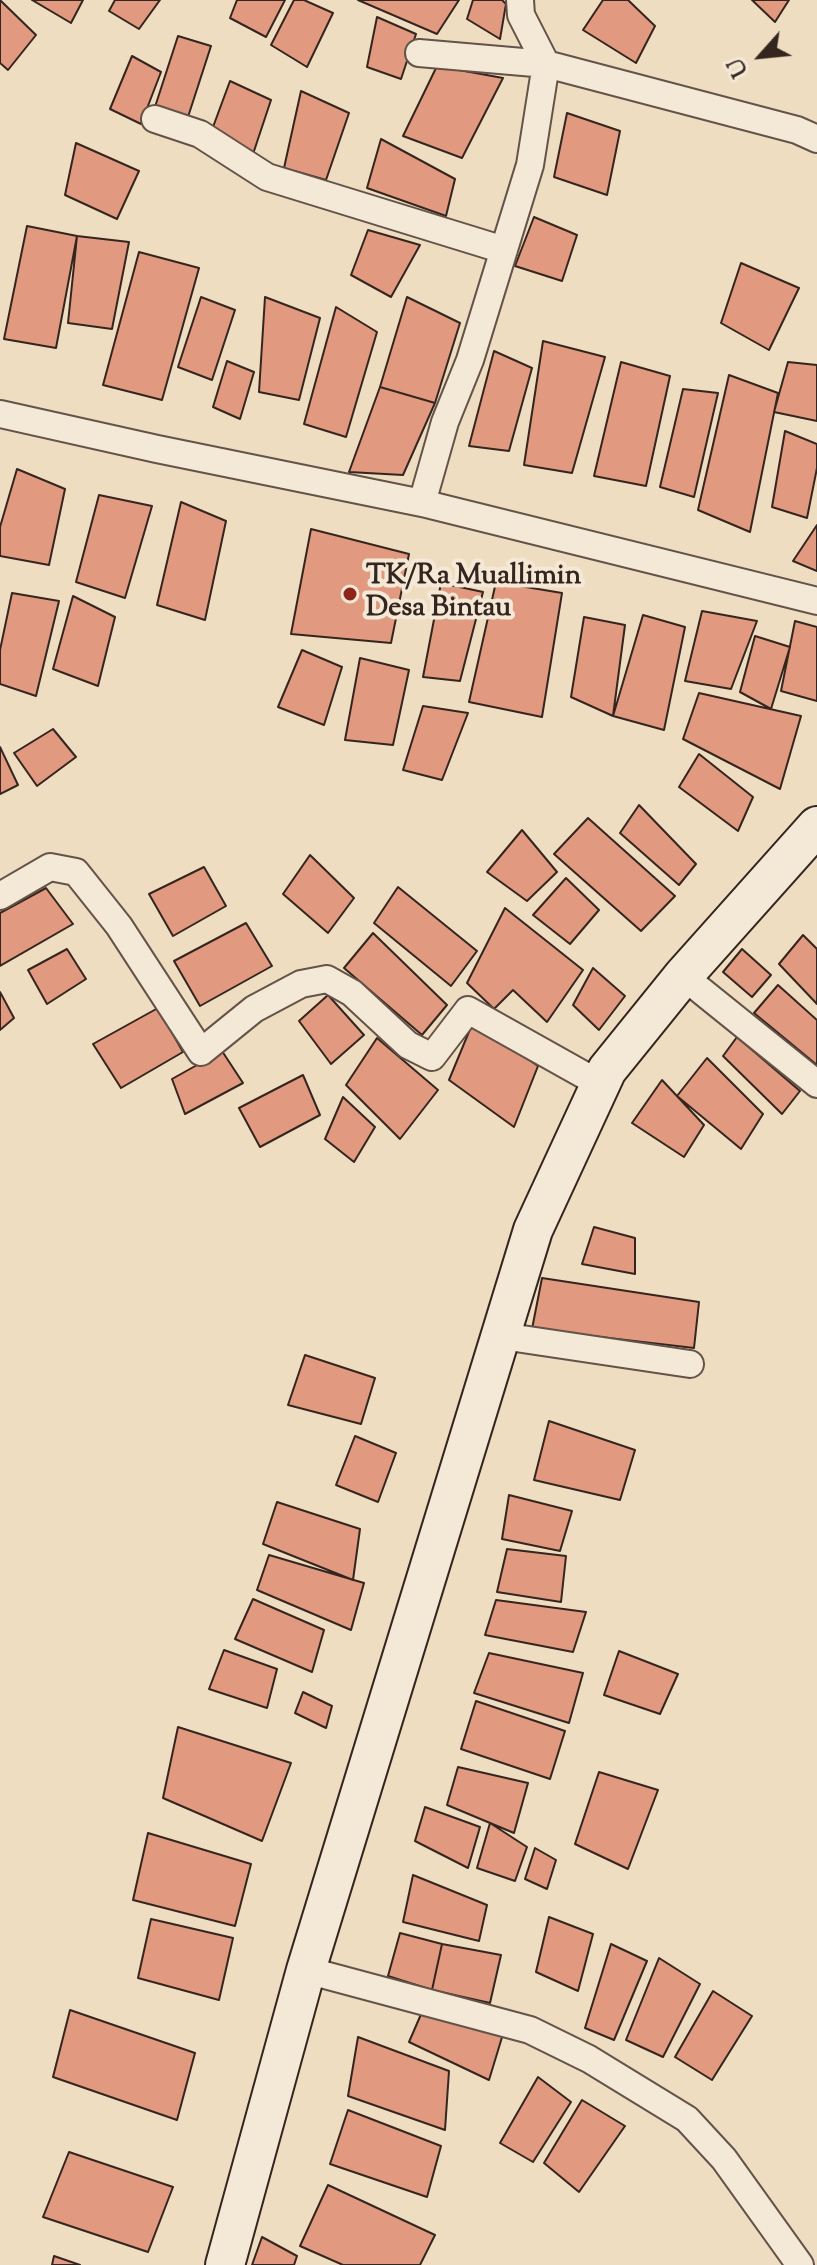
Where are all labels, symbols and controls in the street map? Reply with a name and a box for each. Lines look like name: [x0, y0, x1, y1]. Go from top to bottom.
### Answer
north arrow: [721, 16, 801, 96]
text: U: [721, 52, 758, 82]
place label: TK/Ra Muallimin Desa Bintau: [366, 561, 581, 627]
marker: TK/Ra Muallimin Desa Bintau: [341, 585, 359, 603]

